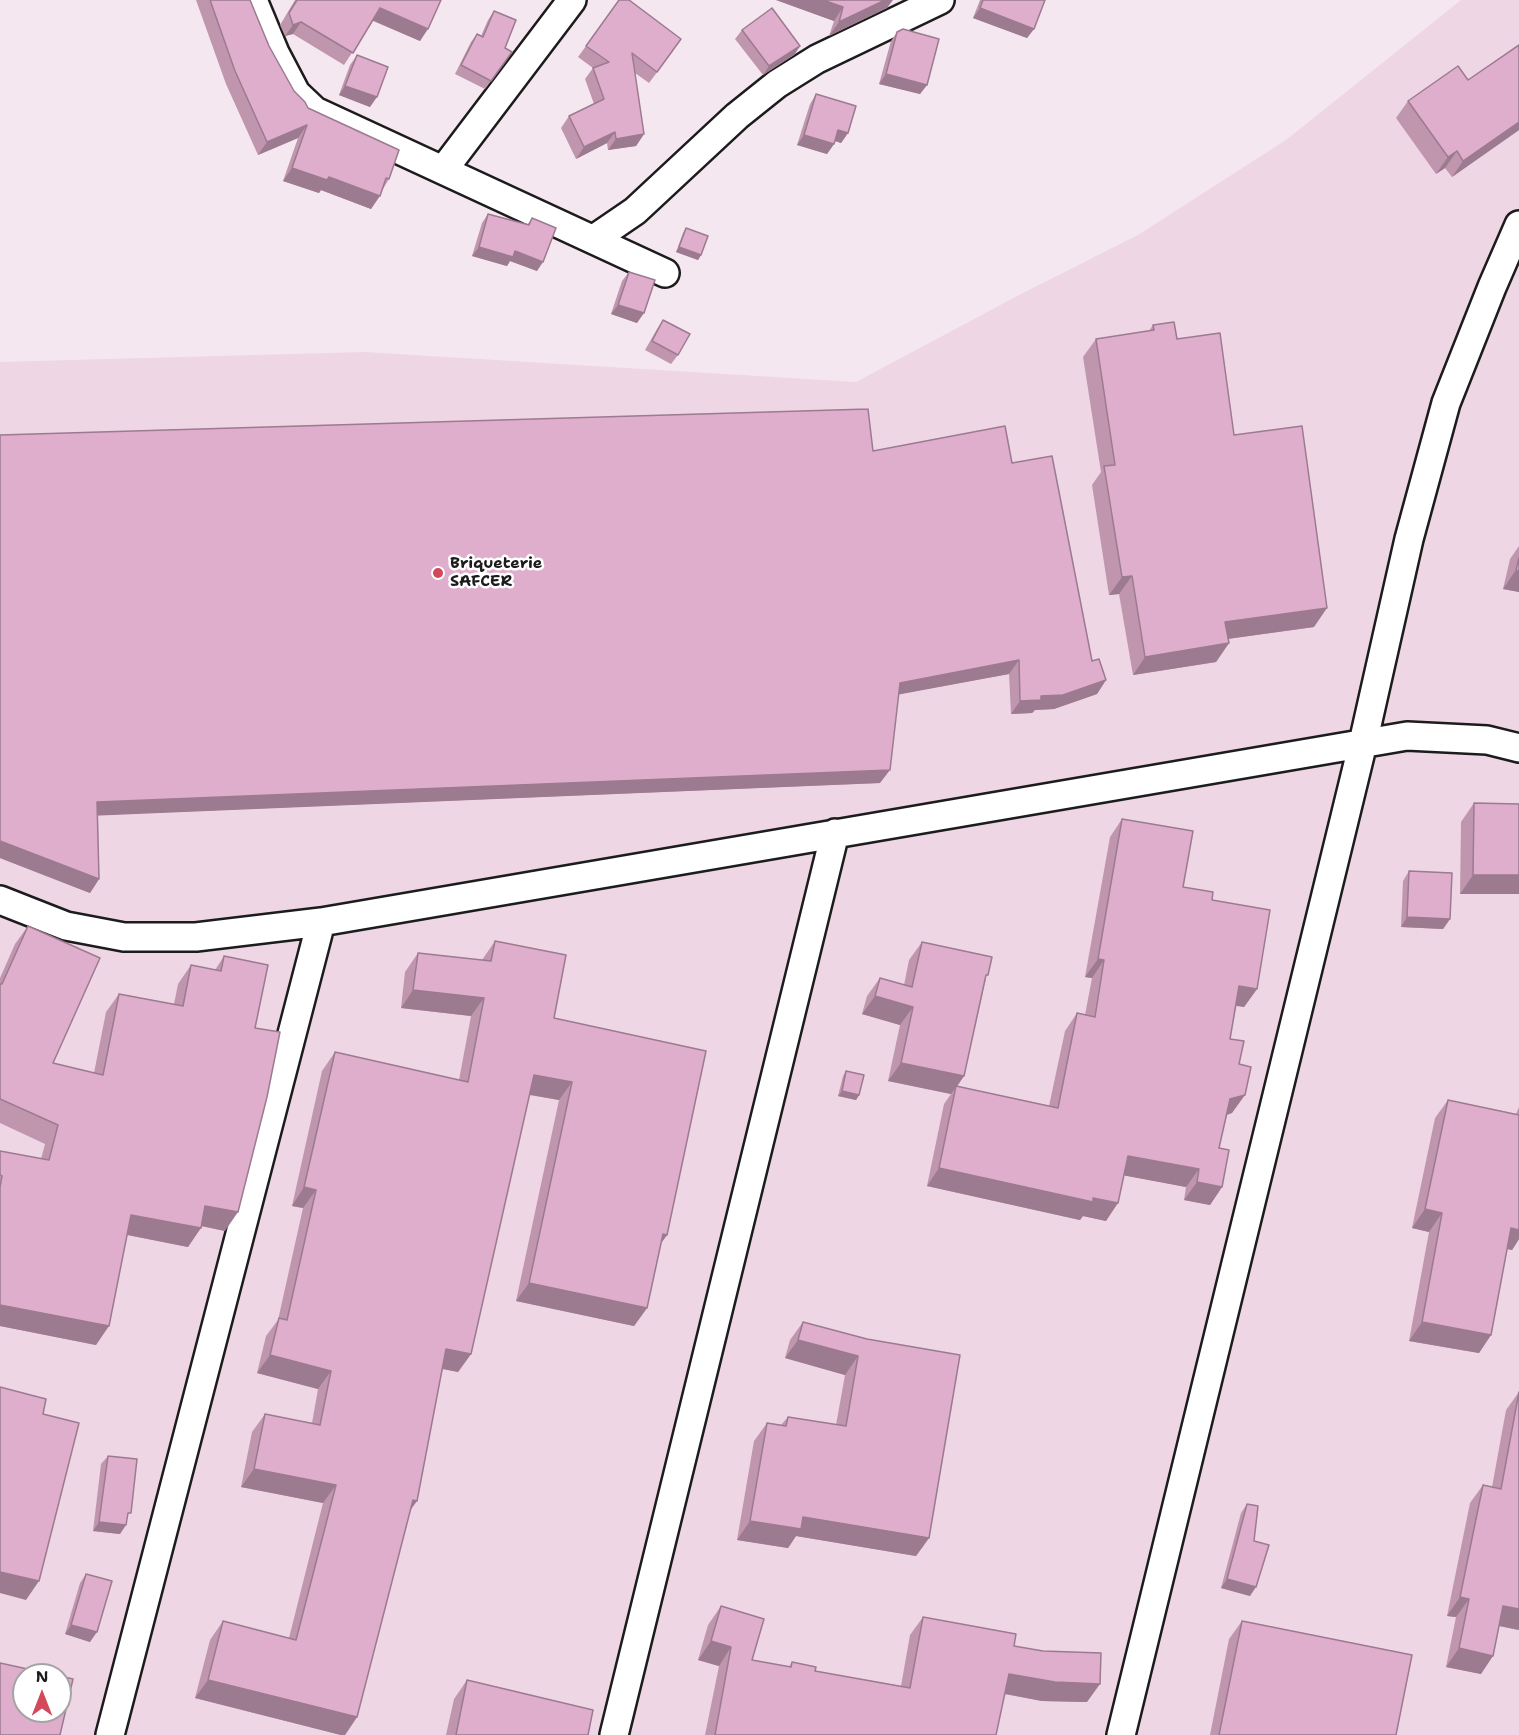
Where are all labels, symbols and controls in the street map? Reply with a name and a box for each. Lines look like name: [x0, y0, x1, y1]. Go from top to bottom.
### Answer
place label: Briqueterie SAFCER: [450, 554, 542, 592]
marker: Briqueterie SAFCER: [431, 566, 445, 580]
north arrow: [12, 1663, 72, 1723]
text: N: [36, 1666, 48, 1687]

